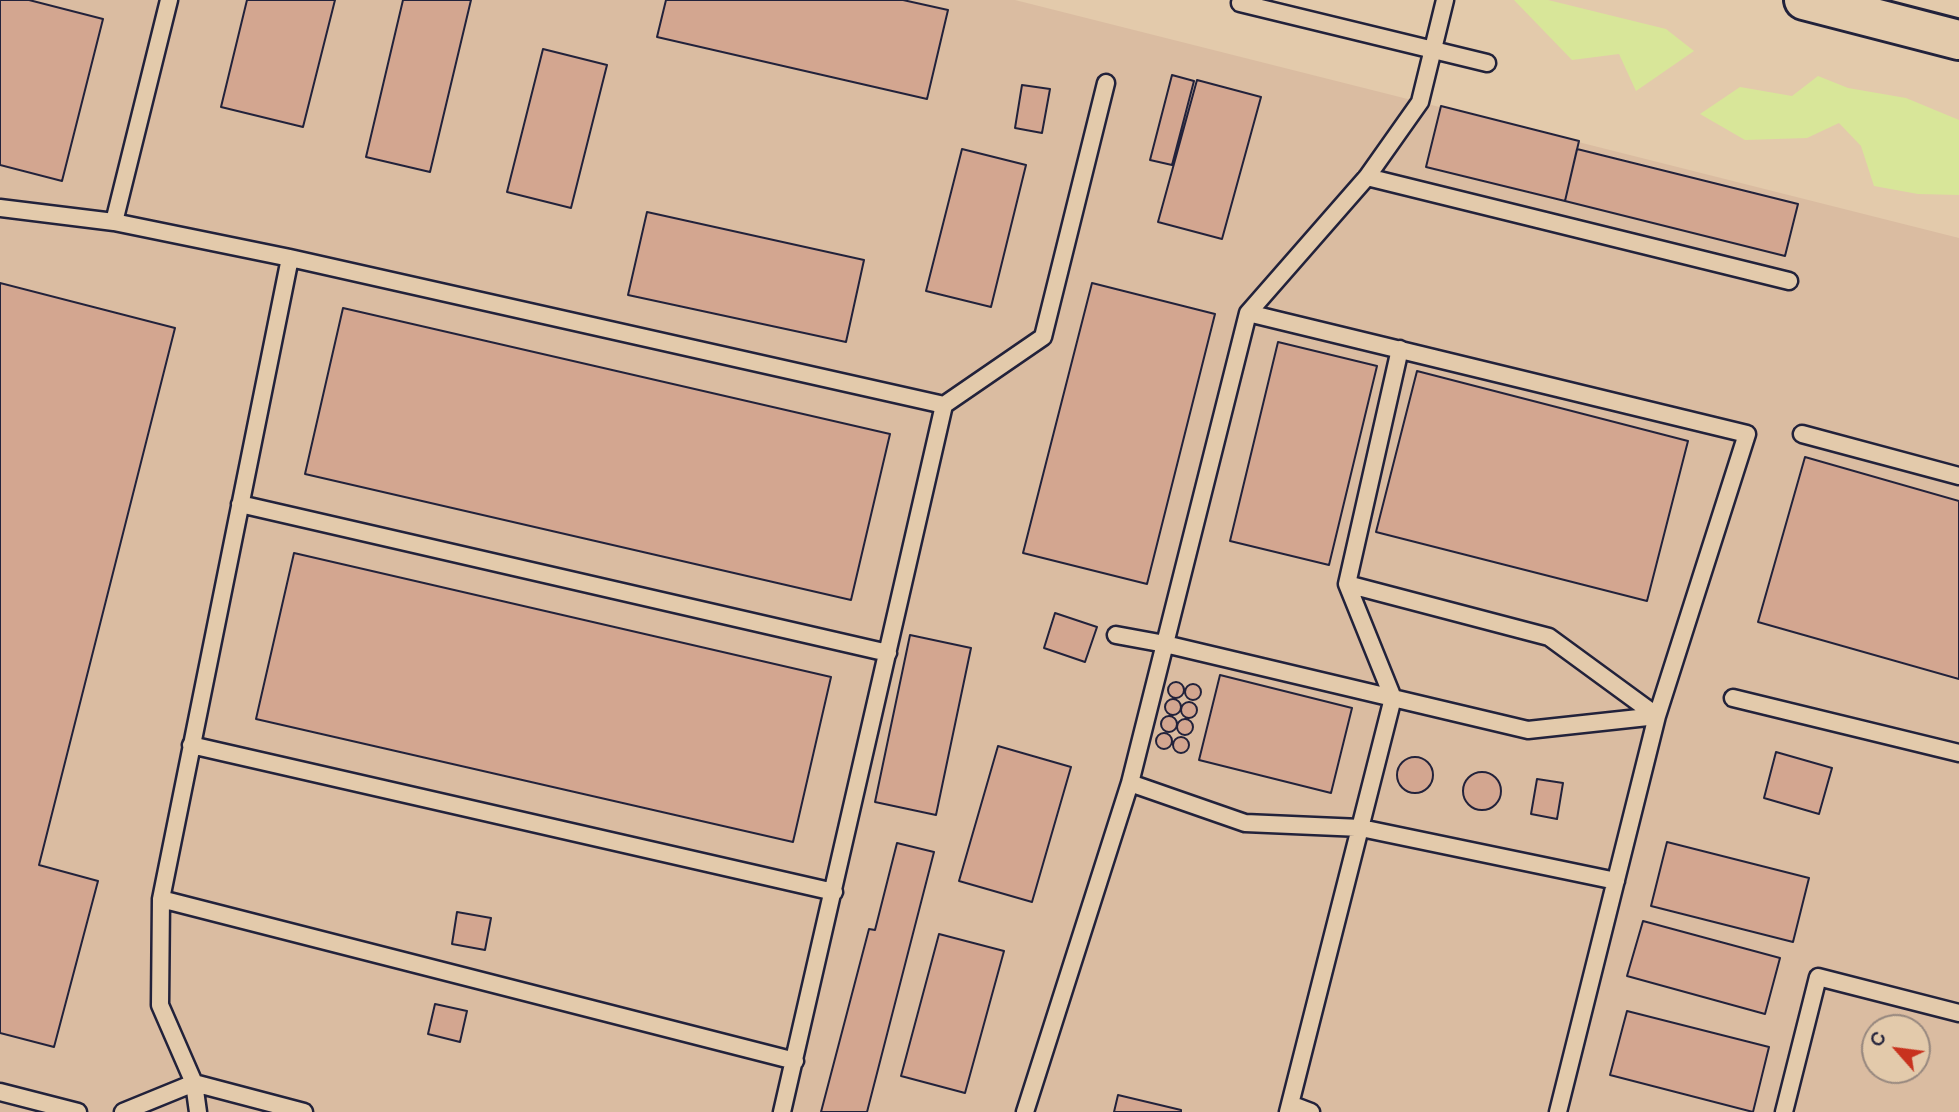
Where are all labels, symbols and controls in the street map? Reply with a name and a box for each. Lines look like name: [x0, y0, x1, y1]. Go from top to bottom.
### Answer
north arrow: [1861, 1014, 1931, 1084]
text: С: [1866, 1029, 1892, 1051]

